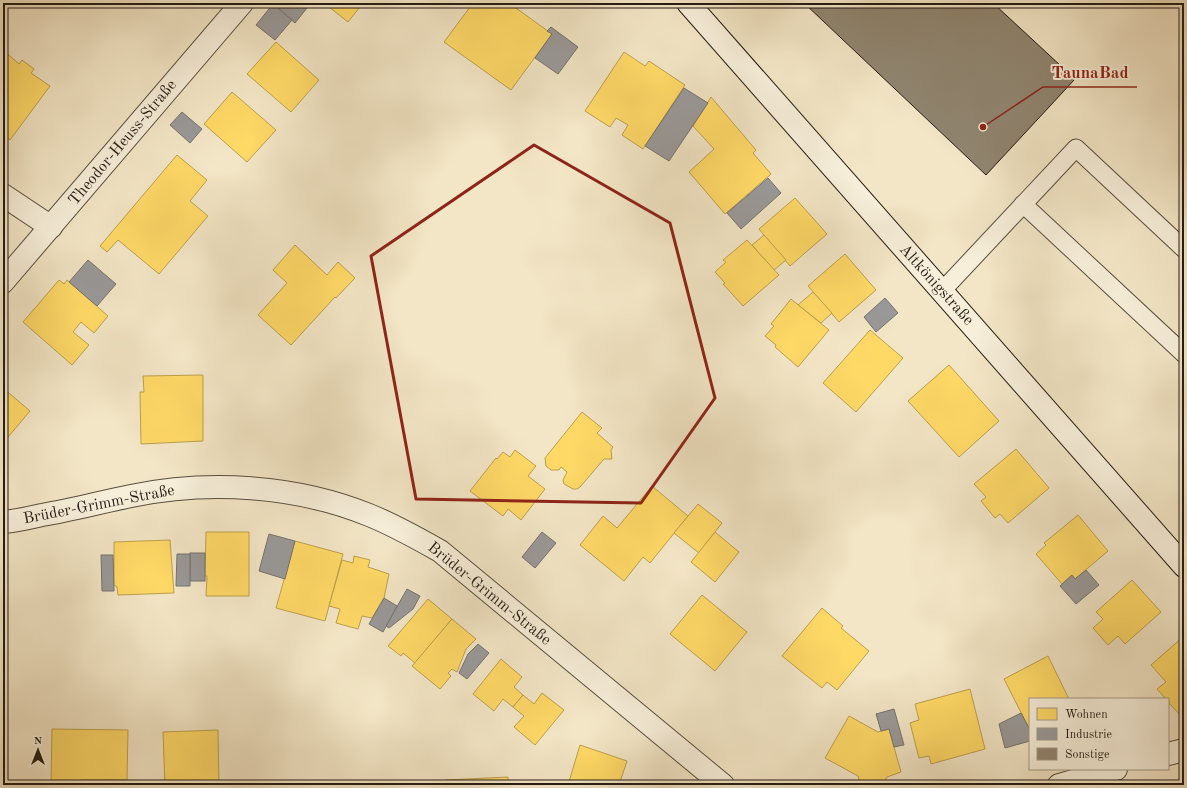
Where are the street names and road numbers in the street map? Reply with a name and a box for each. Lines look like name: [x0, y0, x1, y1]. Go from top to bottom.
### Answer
street label: Theodor-Heuss-Straße: [66, 77, 180, 209]
street label: Altkönigstraße: [896, 241, 976, 329]
street label: Brüder-Grimm-Straße: [22, 482, 176, 528]
street label: Brüder-Grimm-Straße: [424, 539, 554, 649]

